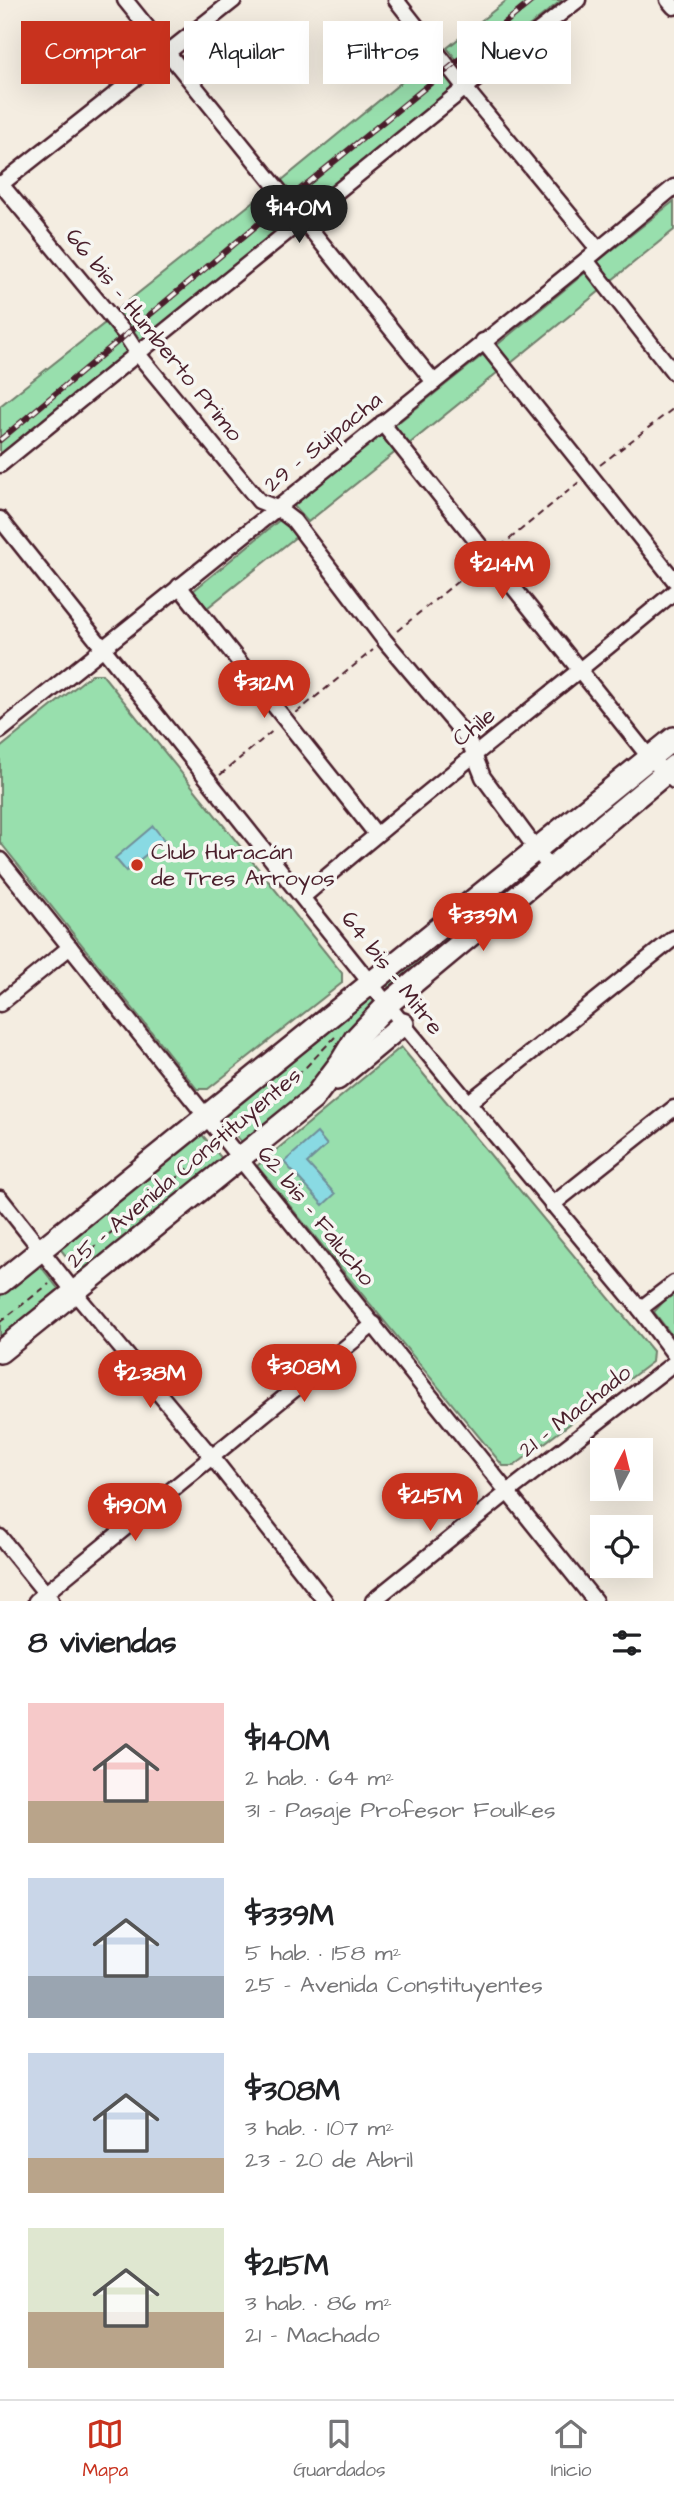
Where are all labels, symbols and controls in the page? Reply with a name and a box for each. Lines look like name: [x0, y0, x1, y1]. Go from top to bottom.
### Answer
chip: Comprar: [21, 21, 170, 84]
chip: Alquilar: [184, 21, 309, 84]
chip: Filtros: [323, 21, 443, 84]
chip: Nuevo: [457, 21, 571, 84]
pin: $140M: [250, 186, 348, 245]
text: $140M: [267, 192, 331, 224]
street label: 66 bis - Humberto Primo: [58, 221, 250, 449]
street label: 29 - Suipacha: [257, 384, 389, 500]
pin: $214M: [453, 542, 551, 601]
text: $214M: [470, 548, 534, 580]
pin: $312M: [215, 660, 313, 720]
text: $312M: [234, 667, 294, 699]
street label: Chile: [446, 700, 502, 754]
place label: Club Huracán de Tres Arroyos: [151, 836, 335, 895]
marker: Club Huracán de Tres Arroyos: [129, 857, 145, 873]
pin: $339M: [434, 894, 532, 953]
text: $339M: [449, 900, 517, 932]
street label: 64 bis - Mitre: [333, 904, 451, 1042]
street label: 25 - Avenida Constituyentes: [60, 1060, 309, 1277]
street label: 62 bis - Falucho: [249, 1139, 383, 1293]
pin: $308M: [255, 1344, 353, 1404]
pin: $238M: [101, 1350, 199, 1410]
text: $308M: [268, 1351, 340, 1383]
text: $238M: [114, 1357, 186, 1389]
street label: 21 - Machado: [512, 1357, 638, 1465]
north arrow: [590, 1438, 653, 1502]
map controls: [590, 1438, 653, 1578]
pin: $215M: [381, 1474, 479, 1533]
text: $215M: [398, 1480, 462, 1512]
pin: $190M: [86, 1484, 184, 1543]
text: $190M: [104, 1490, 166, 1522]
button: locate: [590, 1515, 653, 1578]
text: 8 viviendas: [28, 1622, 177, 1664]
icon: filters: [608, 1624, 646, 1662]
text: $140M: [245, 1720, 330, 1762]
icon: home: [84, 1731, 168, 1815]
text: 2 hab. · 64 m²: [245, 1762, 394, 1794]
text: 31 - Pasaje Profesor Foulkes: [245, 1794, 556, 1826]
text: $339M: [245, 1895, 334, 1937]
icon: home: [84, 1906, 168, 1990]
text: 5 hab. · 158 m²: [245, 1937, 401, 1969]
text: 25 - Avenida Constituyentes: [245, 1969, 543, 2001]
text: $308M: [245, 2070, 340, 2112]
icon: home: [84, 2081, 168, 2165]
text: 3 hab. · 107 m²: [245, 2112, 394, 2144]
text: 23 - 20 de Abril: [245, 2144, 413, 2176]
text: $215M: [245, 2245, 329, 2287]
icon: home: [84, 2256, 168, 2340]
text: 3 hab. · 86 m²: [245, 2287, 392, 2319]
text: 21 - Machado: [245, 2319, 380, 2351]
tab: Mapa: [83, 2415, 128, 2484]
tab: Guardados: [293, 2415, 386, 2484]
tab: Inicio: [551, 2415, 591, 2484]

